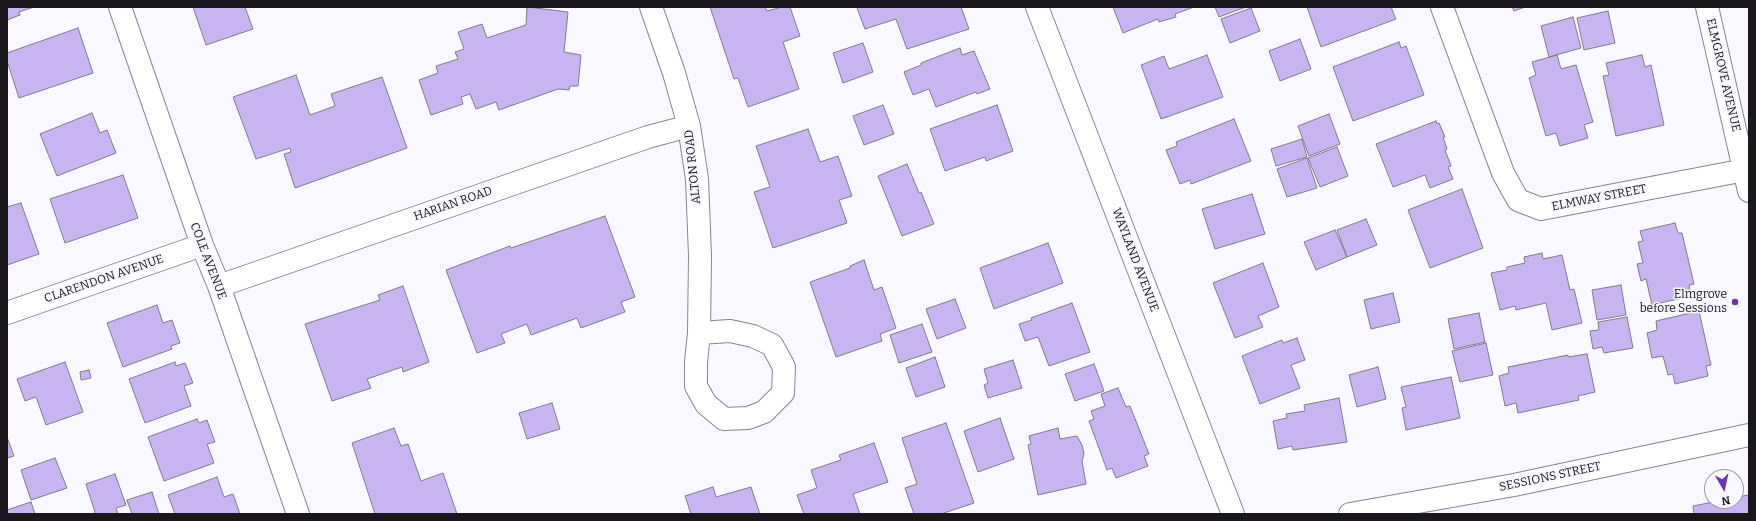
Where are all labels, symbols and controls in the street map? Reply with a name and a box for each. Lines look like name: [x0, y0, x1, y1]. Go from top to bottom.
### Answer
street label: ELMGROVE AVENUE: [1703, 17, 1743, 133]
street label: ALTON ROAD: [682, 129, 704, 205]
street label: ELMWAY STREET: [1550, 182, 1648, 214]
street label: HARIAN ROAD: [412, 184, 494, 224]
street label: WAYLAND AVENUE: [1109, 206, 1161, 314]
street label: COLE AVENUE: [187, 220, 229, 302]
street label: CLARENDON AVENUE: [42, 252, 166, 306]
place label: Elmgrove before Sessions: [1640, 288, 1727, 316]
marker: Elmgrove before Sessions: [1730, 297, 1740, 307]
street label: SESSIONS STREET: [1498, 459, 1602, 495]
north arrow: [1704, 469, 1744, 509]
text: N: [1721, 493, 1731, 507]

